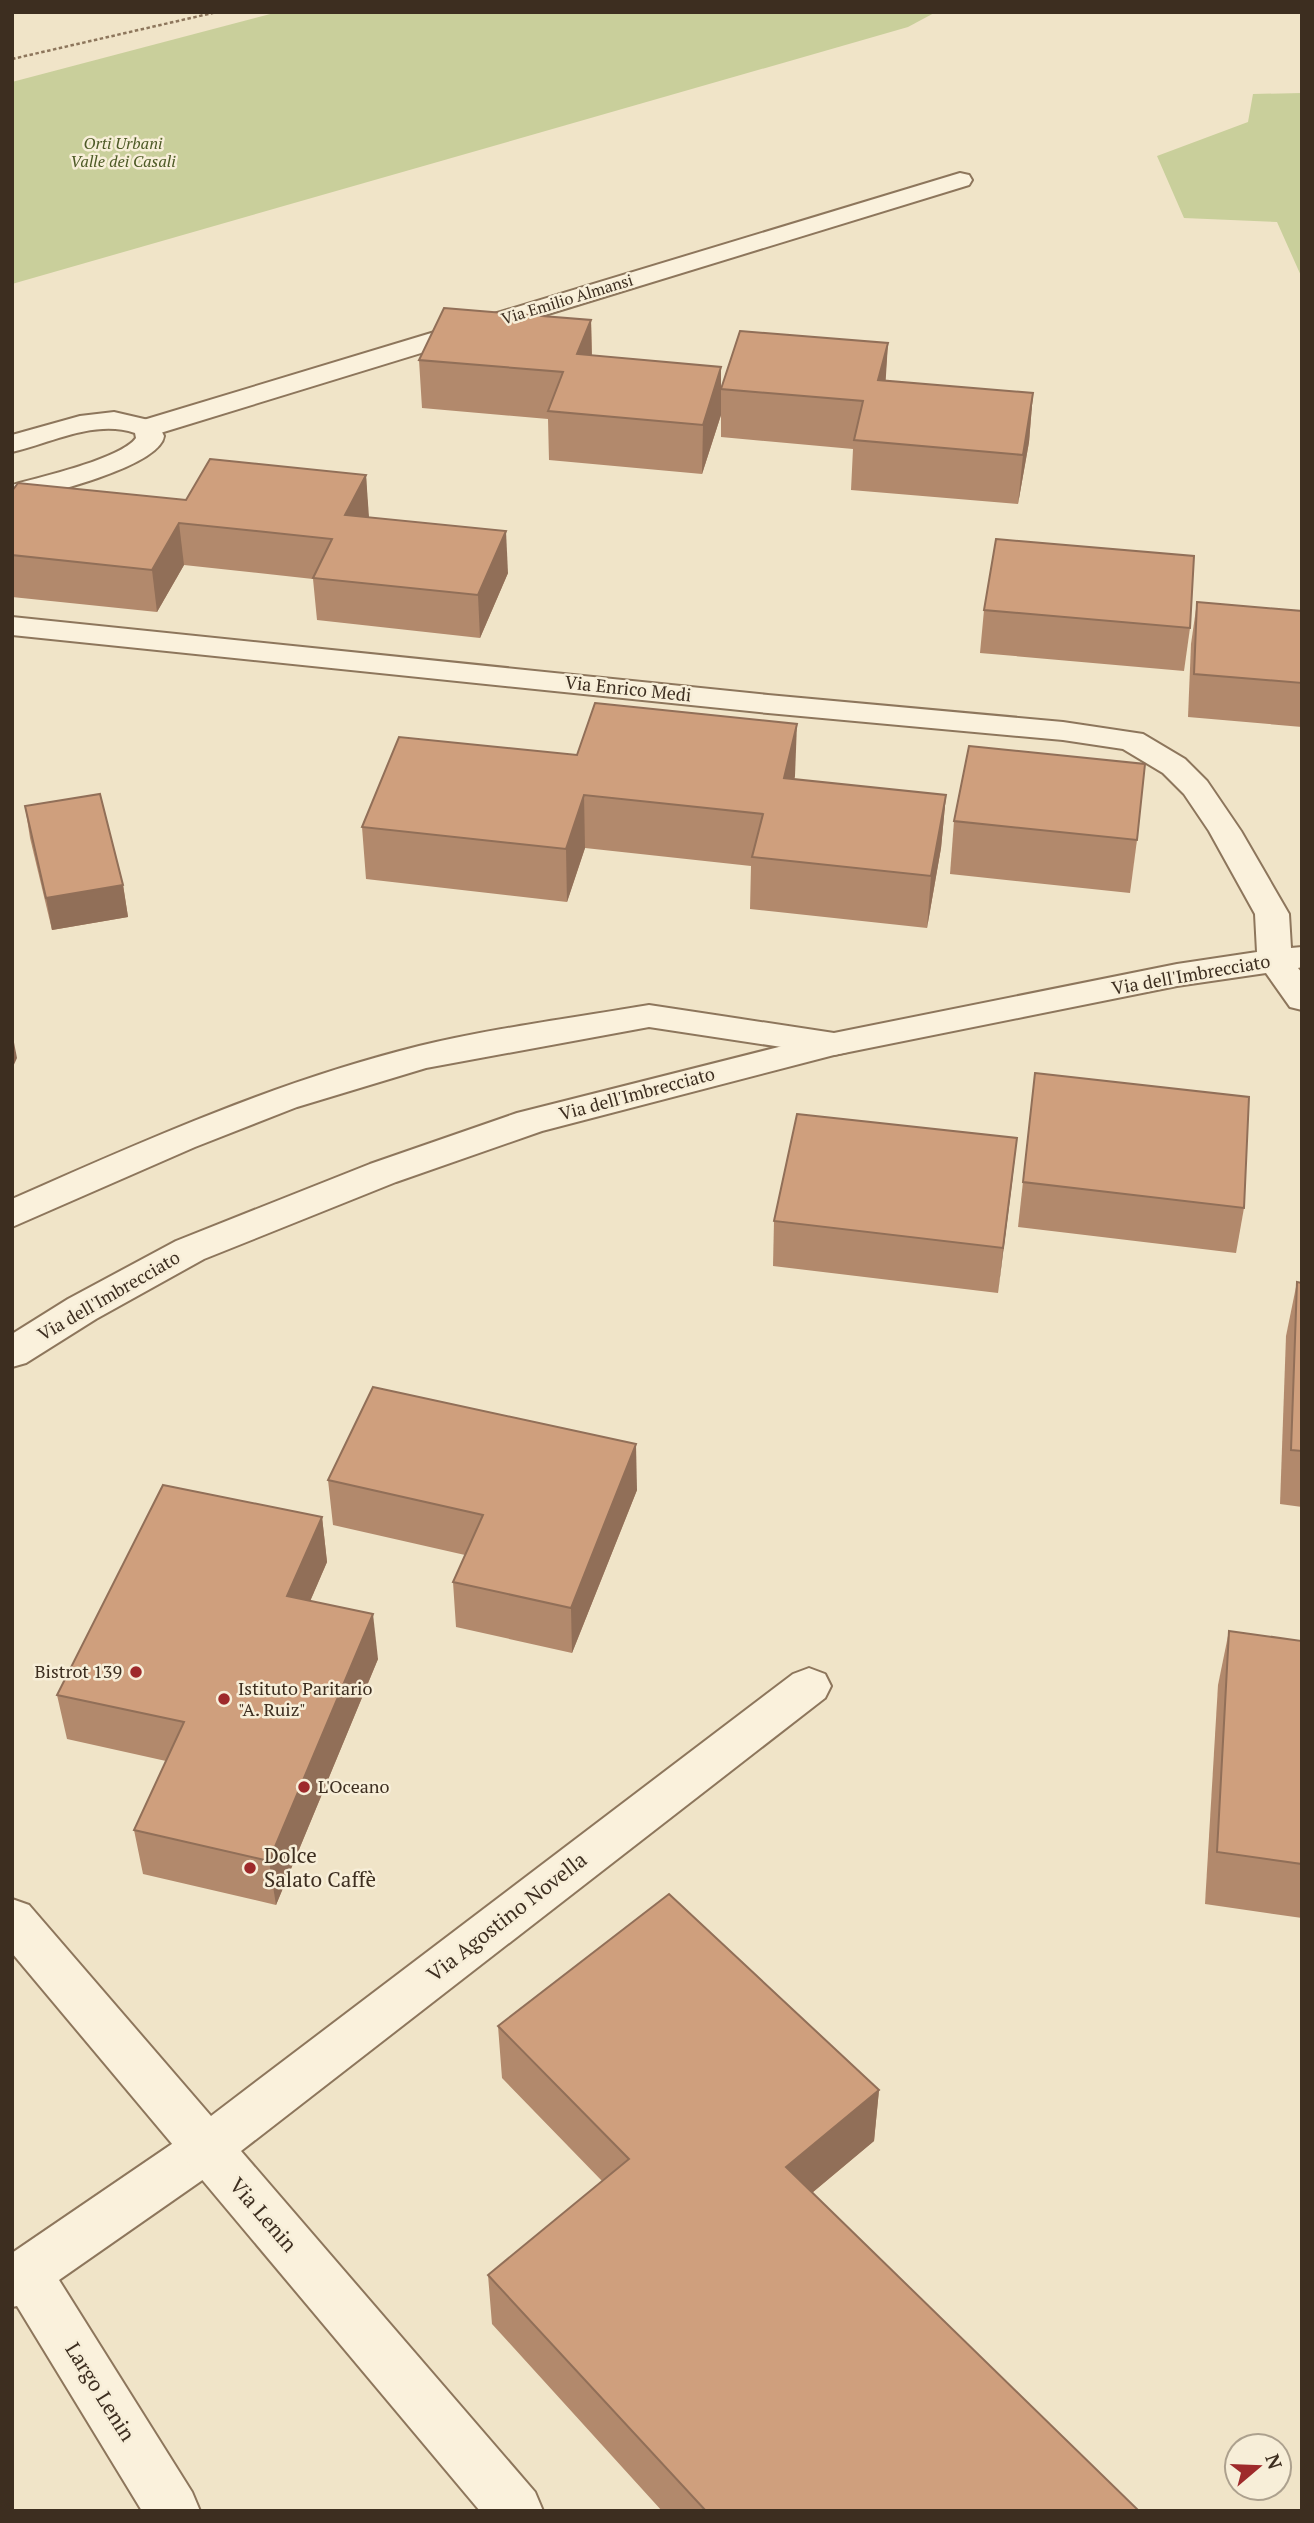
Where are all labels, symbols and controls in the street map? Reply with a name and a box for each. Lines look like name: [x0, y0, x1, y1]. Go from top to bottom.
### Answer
park label: Orti Urbani Valle dei Casali: [70, 132, 176, 172]
street label: Via Emilio Almansi: [498, 268, 636, 329]
street label: Via Enrico Medi: [564, 669, 693, 707]
street label: Via dell'Imbrecciato: [1110, 948, 1272, 1000]
street label: Via dell'Imbrecciato: [556, 1061, 717, 1125]
street label: Via dell'Imbrecciato: [33, 1245, 184, 1346]
place label: Bistrot 139: [35, 1659, 122, 1683]
marker: Bistrot 139: [128, 1664, 144, 1680]
place label: Istituto Paritario "A. Ruiz": [238, 1676, 372, 1721]
marker: Istituto Paritario "A. Ruiz": [216, 1691, 232, 1707]
place label: L'Oceano: [318, 1774, 390, 1798]
marker: L'Oceano: [296, 1779, 312, 1795]
place label: Dolce Salato Caffè: [264, 1841, 376, 1893]
street label: Via Agostino Novella: [421, 1845, 592, 1987]
marker: Dolce Salato Caffè: [242, 1860, 258, 1876]
street label: Via Lenin: [224, 2171, 304, 2258]
street label: Largo Lenin: [59, 2337, 142, 2447]
north arrow: [1223, 2432, 1293, 2502]
text: N: [1260, 2450, 1289, 2473]

